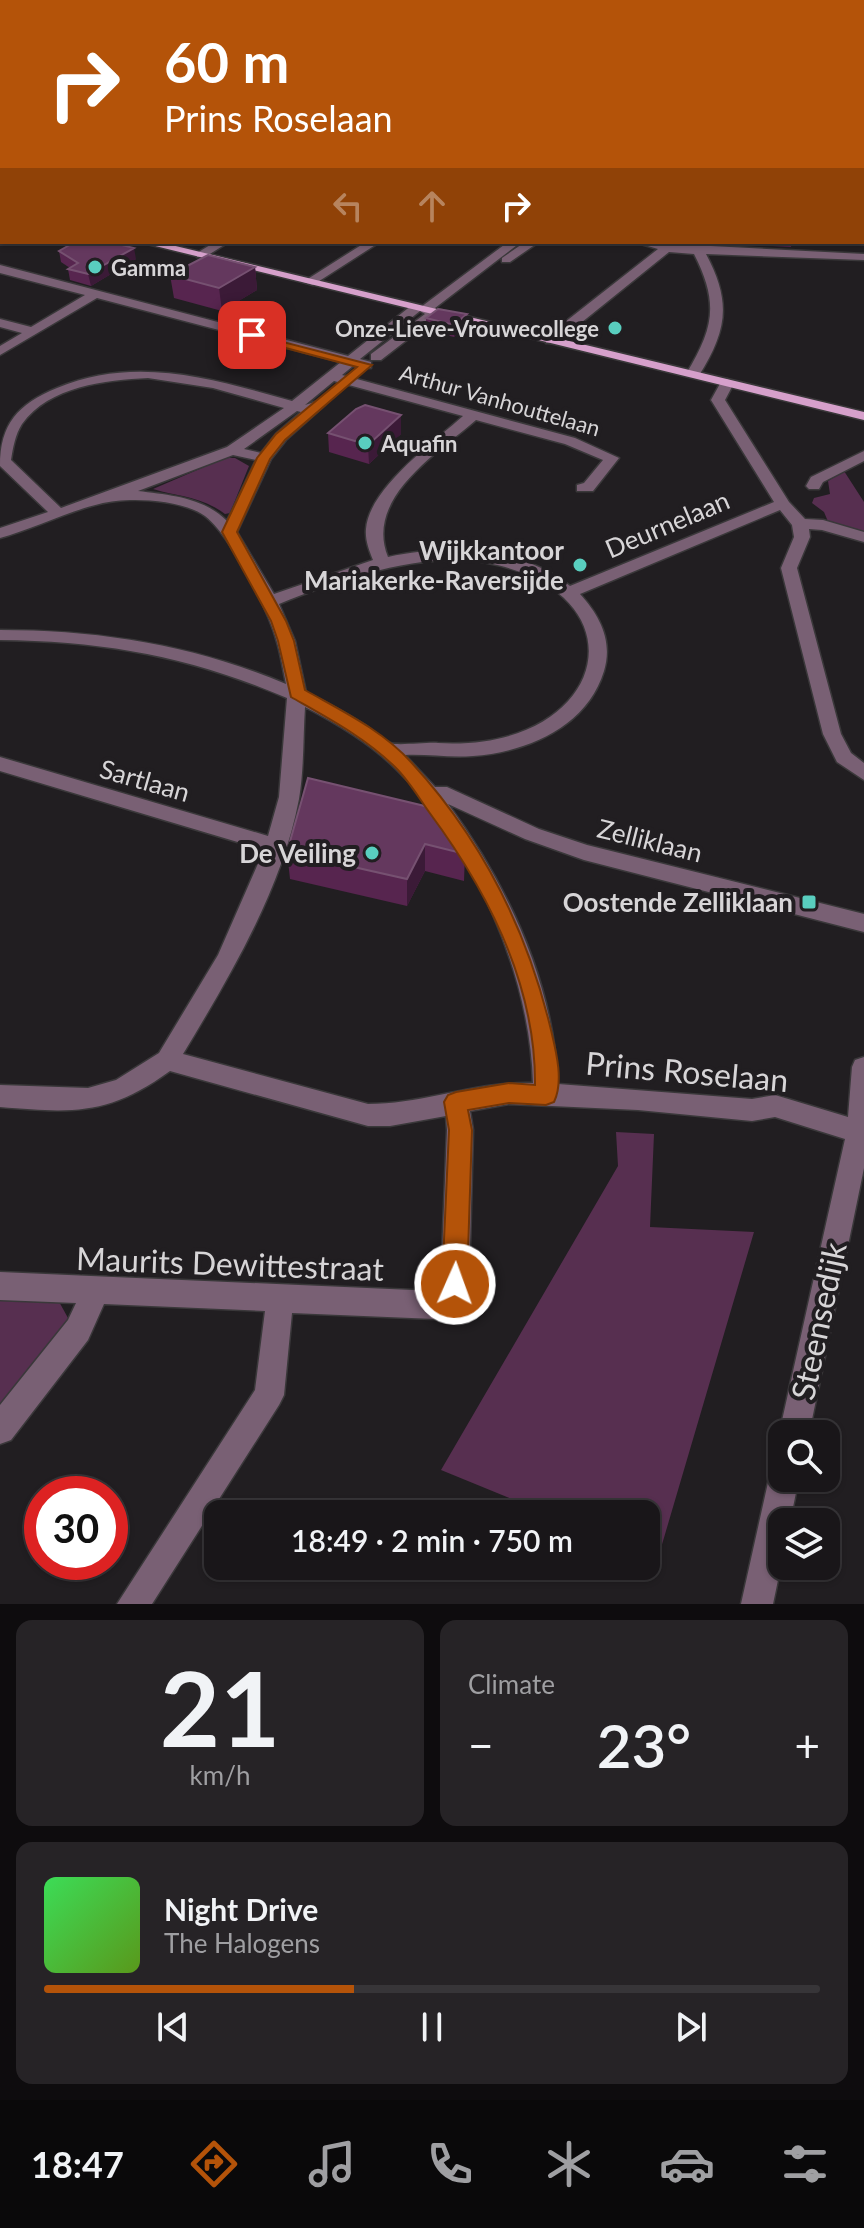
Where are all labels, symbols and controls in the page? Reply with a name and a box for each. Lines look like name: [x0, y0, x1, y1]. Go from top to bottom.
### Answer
text: 60 m: [164, 28, 289, 95]
icon: right: [32, 32, 136, 136]
text: Prins Roselaan: [164, 96, 393, 140]
icon: left: [326, 184, 370, 228]
icon: ahead: [410, 184, 454, 228]
icon: right: [494, 184, 538, 228]
place label: Gamma: [111, 254, 186, 281]
marker: Gamma: [86, 258, 104, 276]
pin: [218, 301, 286, 369]
icon: arrive: [230, 313, 274, 357]
place label: Onze-Lieve-Vrouwecollege: [335, 315, 599, 342]
marker: Onze-Lieve-Vrouwecollege: [606, 319, 624, 337]
street label: Arthur Vanhouttelaan: [397, 358, 603, 442]
place label: Aquafin: [380, 430, 458, 457]
marker: Aquafin: [356, 434, 374, 452]
street label: Deurnelaan: [600, 483, 734, 565]
place label: Wijkkantoor Mariakerke-Raversijde: [304, 534, 564, 596]
marker: Wijkkantoor Mariakerke-Raversijde: [571, 556, 589, 574]
street label: Sartlaan: [96, 752, 194, 808]
street label: Zelliklaan: [594, 812, 706, 868]
place label: De Veiling: [239, 837, 356, 869]
marker: De Veiling: [363, 844, 381, 862]
place label: Oostende Zelliklaan: [563, 886, 793, 918]
marker: Oostende Zelliklaan: [800, 893, 818, 911]
street label: Prins Roselaan: [584, 1043, 790, 1099]
street label: Maurits Dewittestraat: [75, 1238, 385, 1288]
street label: Steensedijk: [782, 1238, 854, 1403]
position arrow: [413, 1242, 497, 1326]
map controls: [768, 1420, 840, 1580]
button: search: [768, 1420, 840, 1492]
speed limit sign: 30: [24, 1476, 128, 1580]
button: layers: [768, 1508, 840, 1580]
text: 18:49 · 2 min · 750 m: [291, 1522, 573, 1558]
text: 21: [160, 1644, 280, 1769]
text: Climate: [468, 1668, 555, 1700]
text: 23°: [597, 1709, 691, 1781]
text: −: [468, 1719, 494, 1771]
text: +: [794, 1719, 820, 1771]
text: km/h: [190, 1759, 250, 1791]
text: Night Drive: [164, 1891, 318, 1927]
text: The Halogens: [164, 1927, 320, 1959]
icon: previous: [151, 2005, 195, 2049]
icon: pause: [410, 2005, 454, 2049]
icon: next: [669, 2005, 713, 2049]
icon: directions: [186, 2136, 242, 2192]
icon: music: [304, 2136, 360, 2192]
icon: phone: [422, 2136, 478, 2192]
icon: climate: [541, 2136, 597, 2192]
icon: car: [659, 2136, 715, 2192]
icon: filters: [777, 2136, 833, 2192]
text: 18:47: [31, 2142, 124, 2186]

